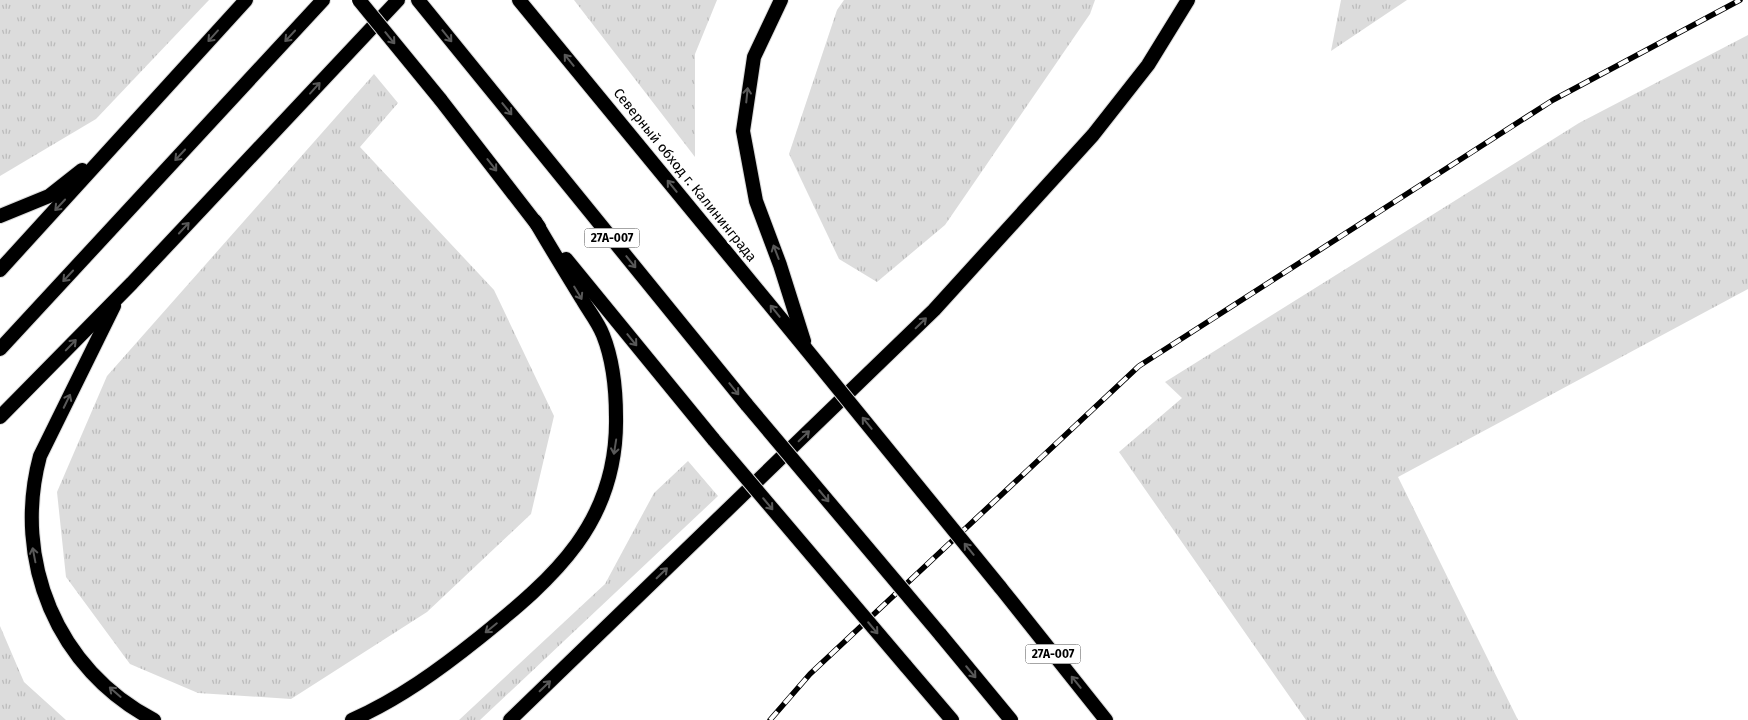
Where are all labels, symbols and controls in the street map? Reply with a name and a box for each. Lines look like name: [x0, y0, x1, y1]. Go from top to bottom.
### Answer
one-way arrow: [284, 29, 296, 42]
one-way arrow: [442, 29, 453, 42]
one-way arrow: [207, 30, 219, 43]
one-way arrow: [384, 31, 396, 44]
one-way arrow: [563, 54, 574, 67]
one-way arrow: [309, 81, 321, 94]
street label: Северный обход г. Калининграда: [610, 85, 760, 265]
one-way arrow: [742, 87, 752, 103]
one-way arrow: [502, 102, 513, 115]
one-way arrow: [174, 149, 186, 162]
one-way arrow: [486, 158, 497, 171]
one-way arrow: [666, 179, 677, 192]
one-way arrow: [54, 198, 66, 211]
one-way arrow: [178, 221, 190, 234]
road number: 27А-007: [584, 228, 640, 248]
one-way arrow: [771, 245, 780, 260]
one-way arrow: [626, 256, 637, 269]
one-way arrow: [62, 270, 74, 282]
one-way arrow: [573, 285, 583, 299]
one-way arrow: [770, 305, 781, 318]
one-way arrow: [914, 317, 927, 329]
one-way arrow: [626, 333, 637, 346]
one-way arrow: [65, 338, 77, 351]
one-way arrow: [728, 382, 739, 395]
one-way arrow: [62, 393, 72, 408]
one-way arrow: [861, 417, 872, 430]
one-way arrow: [797, 430, 810, 442]
one-way arrow: [610, 438, 620, 454]
one-way arrow: [818, 490, 829, 503]
one-way arrow: [763, 497, 774, 510]
one-way arrow: [963, 543, 974, 556]
one-way arrow: [29, 548, 38, 564]
one-way arrow: [656, 567, 668, 579]
one-way arrow: [868, 621, 879, 634]
one-way arrow: [485, 623, 498, 634]
road number: 27А-007: [1026, 644, 1080, 664]
one-way arrow: [965, 665, 976, 678]
one-way arrow: [1070, 676, 1081, 689]
one-way arrow: [539, 680, 551, 692]
one-way arrow: [108, 687, 121, 698]

